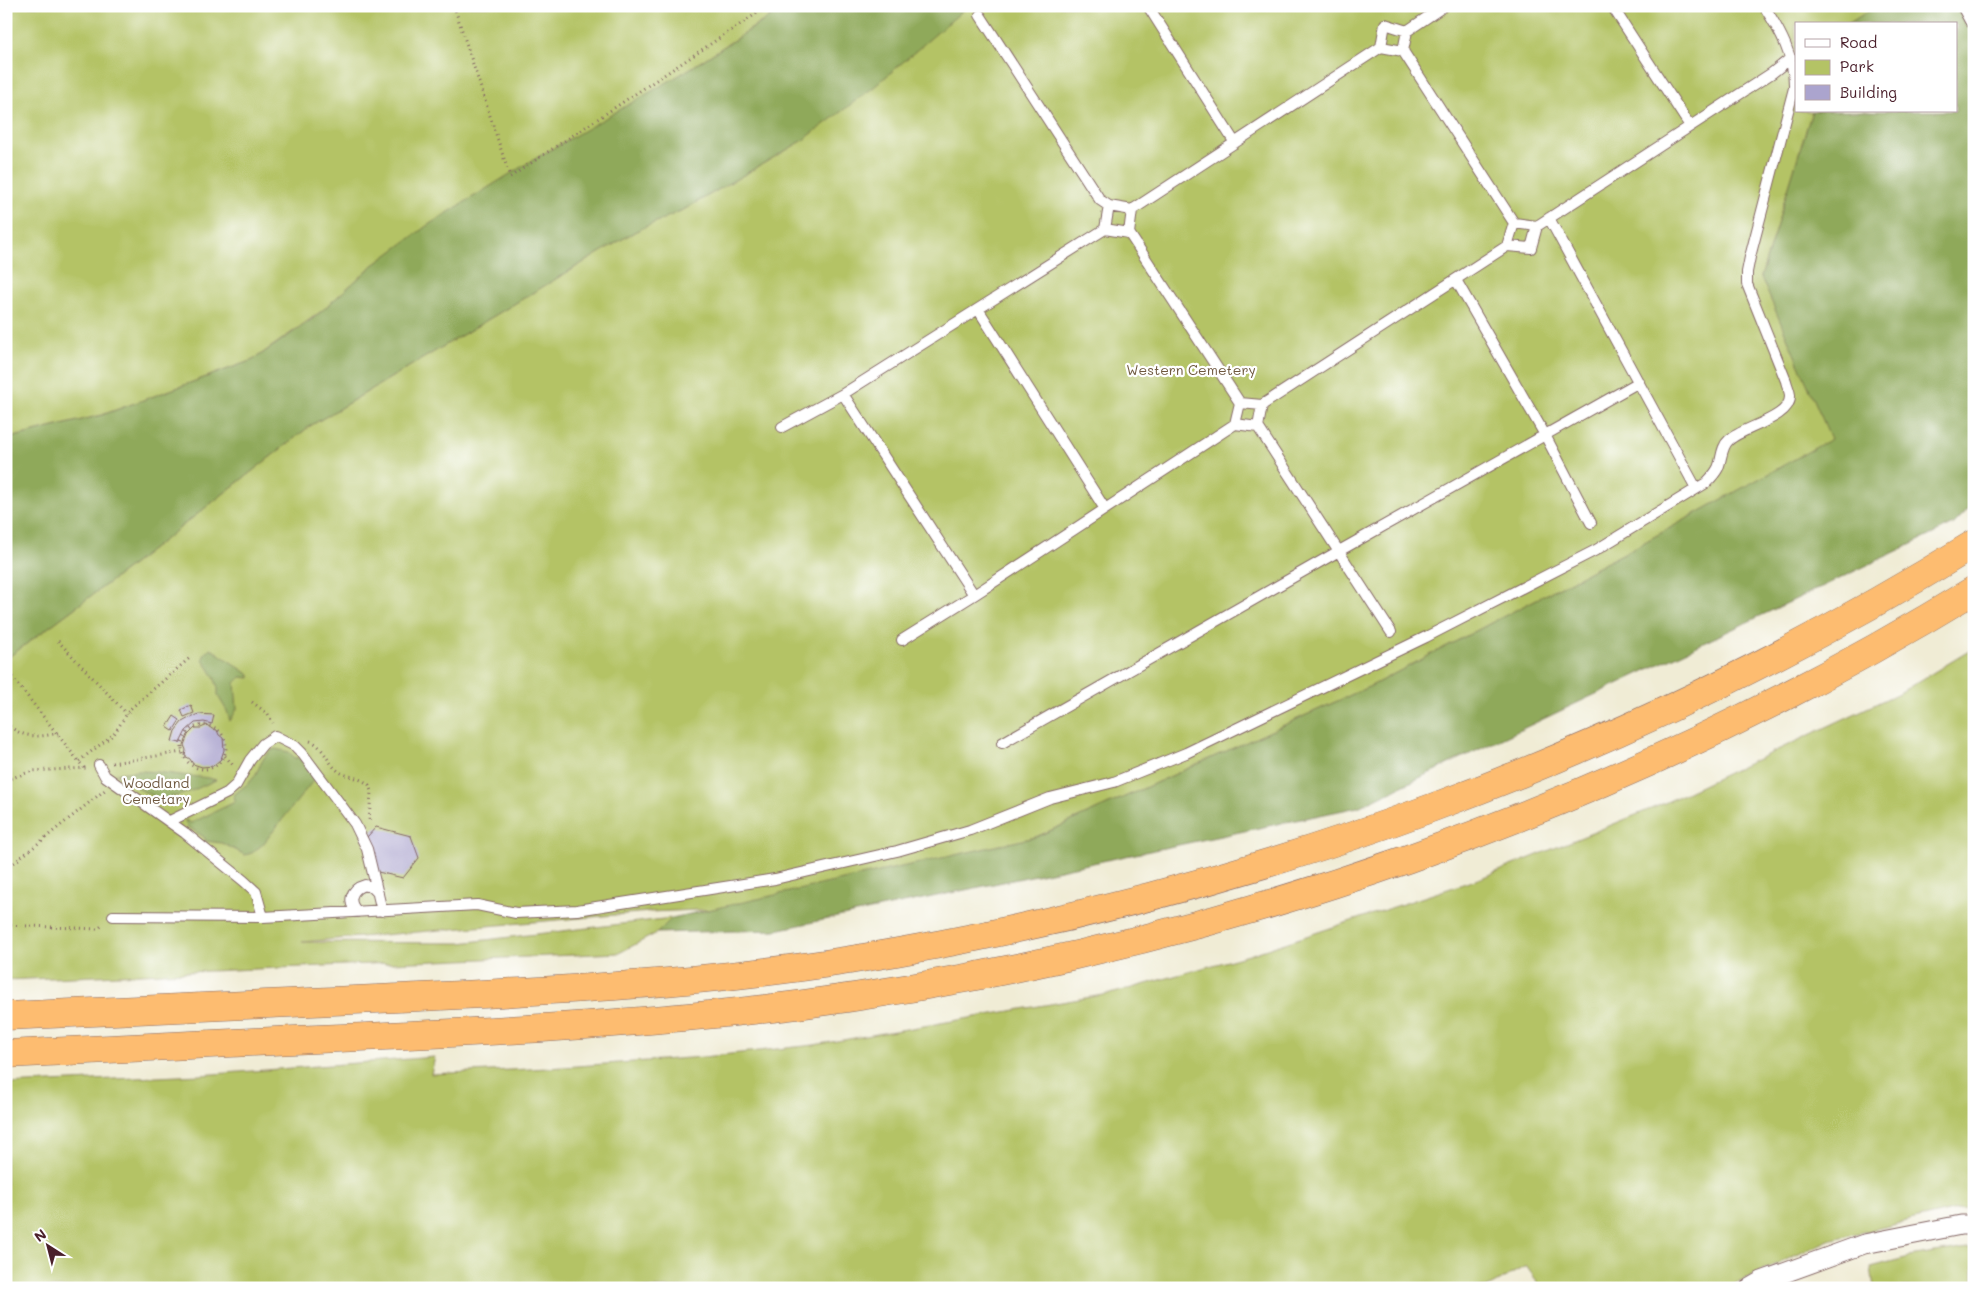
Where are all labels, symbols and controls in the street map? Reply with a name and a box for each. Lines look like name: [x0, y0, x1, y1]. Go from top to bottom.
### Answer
legend: [1795, 22, 1958, 112]
text: Road: [1840, 32, 1877, 52]
text: Park: [1840, 56, 1874, 76]
text: Building: [1840, 82, 1897, 102]
park label: Western Cemetery: [1126, 360, 1256, 379]
park label: Woodland Cemetary: [122, 773, 190, 808]
north arrow: [22, 1222, 72, 1272]
text: N: [30, 1224, 50, 1246]

